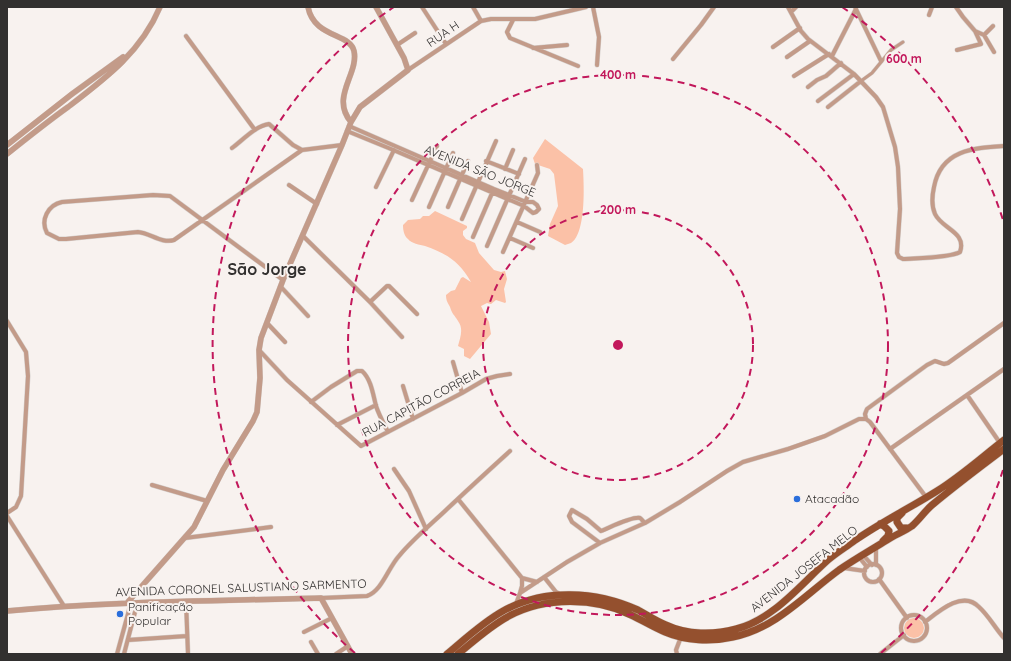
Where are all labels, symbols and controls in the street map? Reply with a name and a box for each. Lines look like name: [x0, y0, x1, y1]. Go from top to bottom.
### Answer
street label: RUA H: [424, 17, 462, 50]
text: 600 m: [886, 51, 922, 66]
text: 400 m: [600, 67, 636, 82]
street label: AVENIDA SÃO JORGE: [422, 141, 538, 200]
text: 200 m: [600, 202, 636, 217]
district label: São Jorge: [228, 259, 306, 279]
centre of rings: [611, 338, 625, 352]
street label: RUA CAPITÃO CORREIA: [359, 365, 482, 440]
place label: Atacadão: [805, 491, 859, 506]
marker: Atacadão: [792, 494, 802, 504]
street label: AVENIDA JOSEFA MELO: [747, 522, 860, 615]
street label: AVENIDA CORONEL SALUSTIANO SARMENTO: [115, 576, 367, 599]
place label: Panificação Popular: [128, 599, 193, 628]
marker: Panificação Popular: [115, 609, 125, 619]

